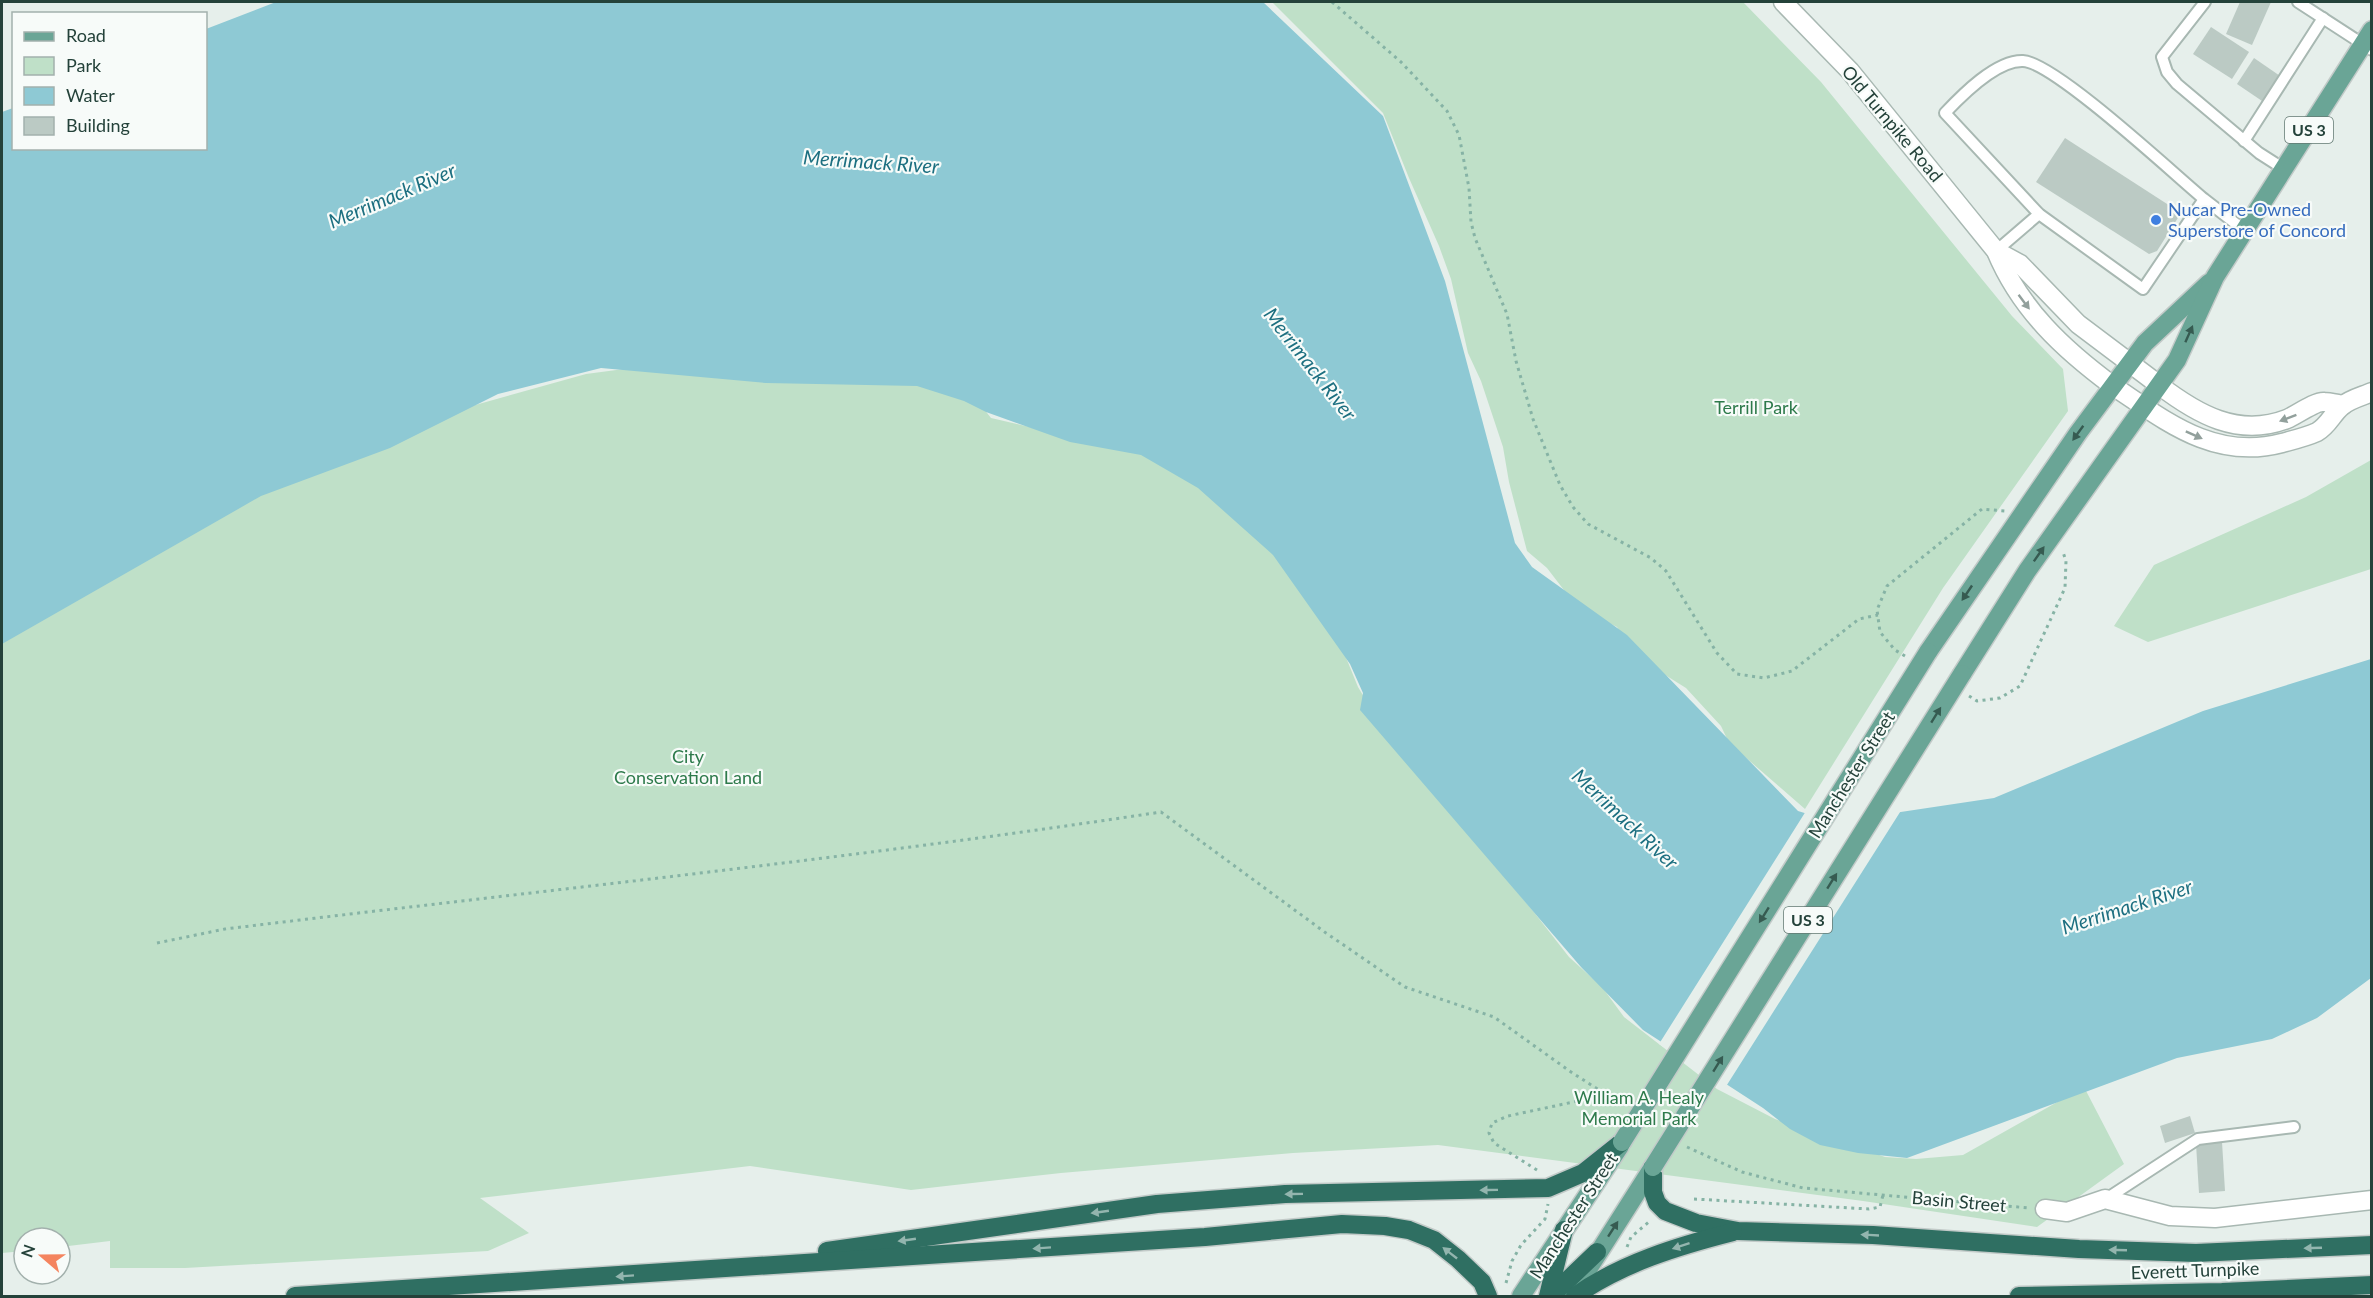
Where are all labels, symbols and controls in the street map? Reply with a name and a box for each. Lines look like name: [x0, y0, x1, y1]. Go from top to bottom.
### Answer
legend: [12, 12, 207, 150]
text: Road: [66, 24, 106, 46]
text: Park: [66, 54, 102, 76]
street label: Old Turnpike Road: [1838, 61, 1948, 186]
text: Water: [66, 84, 115, 106]
text: Building: [66, 114, 130, 136]
road number: US 3: [2285, 117, 2333, 143]
water label: Merrimack River: [802, 144, 941, 178]
water label: Merrimack River: [324, 157, 460, 233]
place label: Nucar Pre-Owned Superstore of Concord: [2168, 198, 2346, 241]
marker: Nucar Pre-Owned Superstore of Concord: [2149, 213, 2163, 227]
one-way arrow: [2018, 293, 2030, 309]
water label: Merrimack River: [1260, 302, 1363, 425]
one-way arrow: [2184, 326, 2193, 343]
park label: Terrill Park: [1714, 396, 1799, 418]
one-way arrow: [2279, 413, 2297, 423]
one-way arrow: [2072, 424, 2084, 440]
one-way arrow: [2185, 431, 2203, 441]
one-way arrow: [2033, 546, 2044, 562]
one-way arrow: [1962, 585, 1973, 601]
street label: Manchester Street: [1803, 707, 1899, 842]
one-way arrow: [1930, 707, 1941, 723]
park label: City Conservation Land: [614, 745, 762, 788]
water label: Merrimack River: [1568, 763, 1684, 874]
one-way arrow: [1827, 873, 1838, 889]
water label: Merrimack River: [2058, 873, 2196, 938]
one-way arrow: [1758, 907, 1769, 923]
road number: US 3: [1784, 907, 1832, 933]
one-way arrow: [1712, 1056, 1723, 1072]
park label: William A. Healy Memorial Park: [1574, 1086, 1705, 1129]
street label: Manchester Street: [1524, 1148, 1622, 1282]
one-way arrow: [1480, 1185, 1499, 1194]
street label: Basin Street: [1911, 1186, 2008, 1216]
one-way arrow: [1285, 1189, 1304, 1199]
one-way arrow: [1091, 1208, 1110, 1217]
one-way arrow: [1607, 1221, 1618, 1237]
north arrow: [12, 1226, 72, 1286]
one-way arrow: [1861, 1230, 1880, 1239]
one-way arrow: [898, 1235, 917, 1244]
text: N: [16, 1242, 38, 1260]
one-way arrow: [1672, 1242, 1690, 1251]
one-way arrow: [1033, 1243, 1052, 1252]
one-way arrow: [2304, 1243, 2323, 1252]
one-way arrow: [2109, 1246, 2128, 1255]
one-way arrow: [1443, 1247, 1458, 1260]
street label: Everett Turnpike: [2130, 1257, 2260, 1283]
one-way arrow: [615, 1271, 634, 1280]

